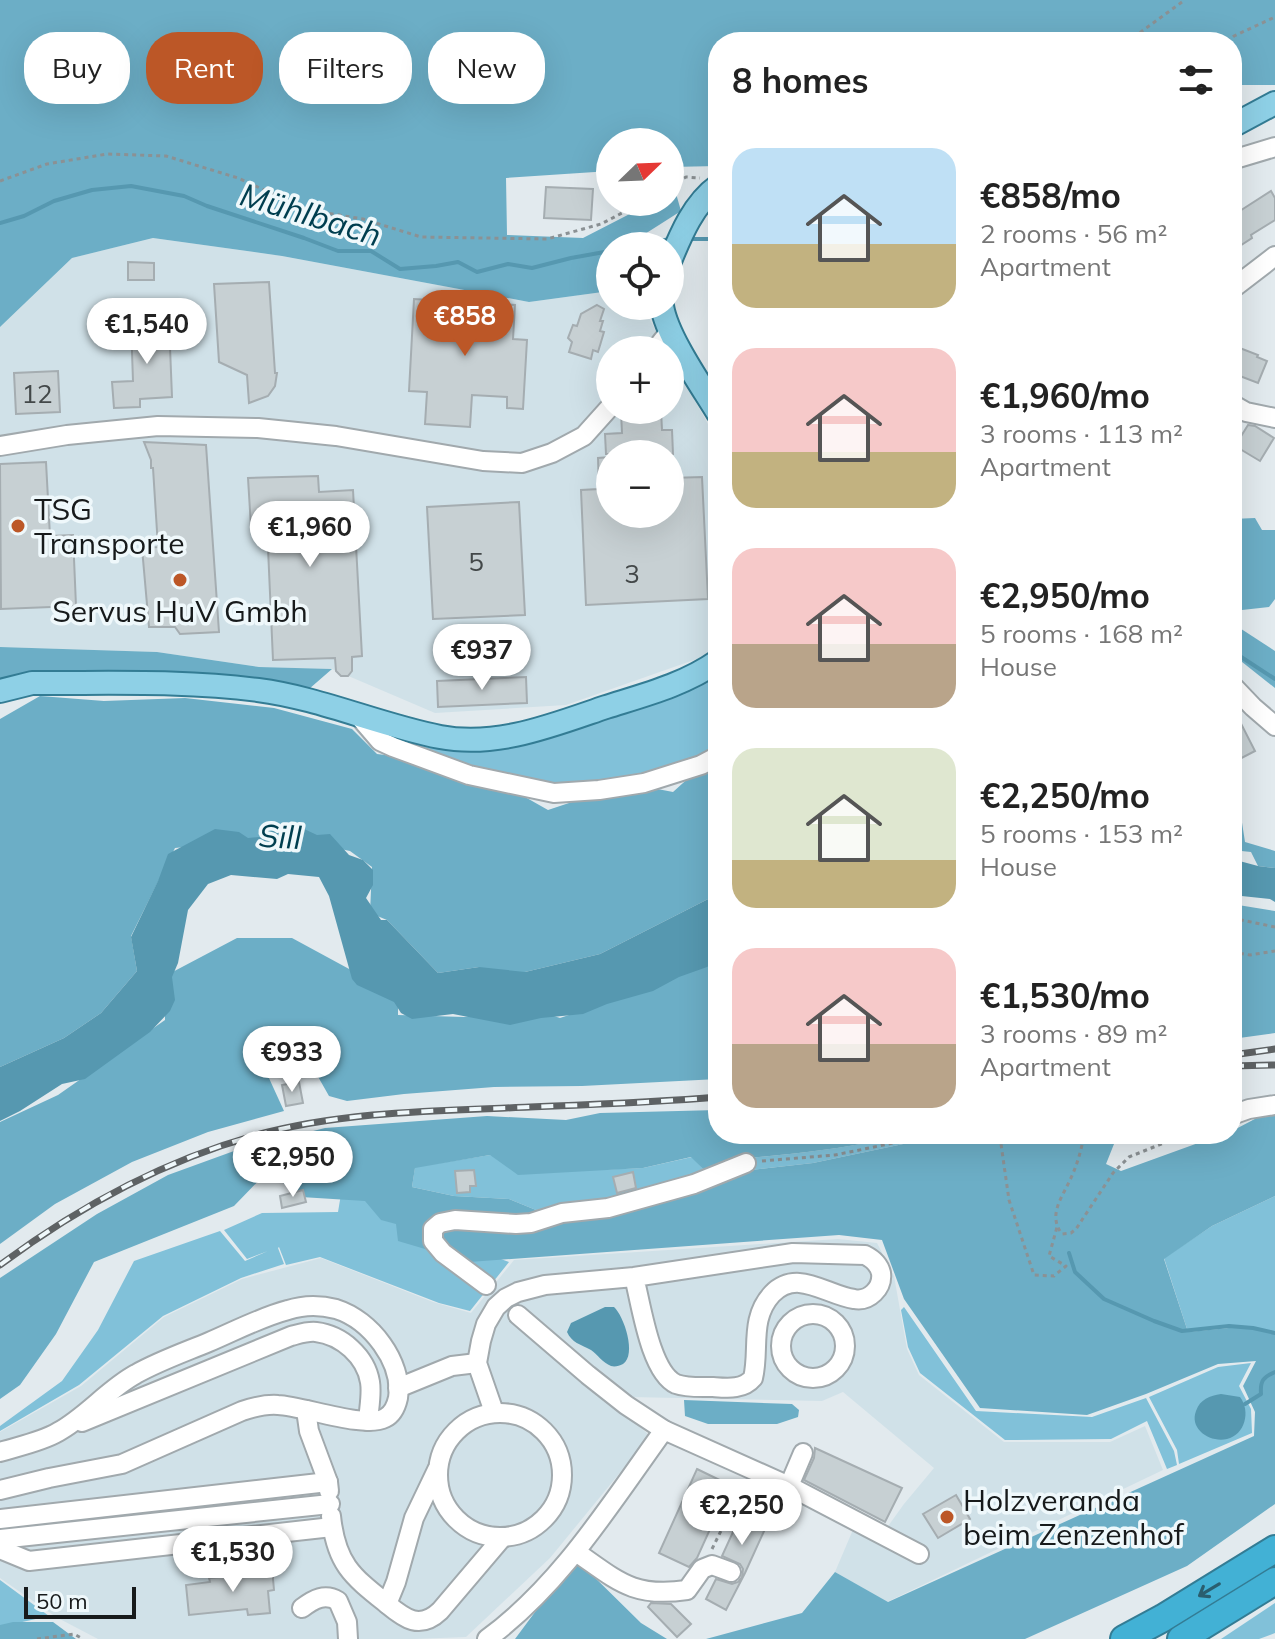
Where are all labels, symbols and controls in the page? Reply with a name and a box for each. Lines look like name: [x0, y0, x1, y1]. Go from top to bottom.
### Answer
chip: Buy: [24, 32, 130, 104]
chip: Rent: [146, 32, 263, 104]
chip: Filters: [279, 32, 412, 104]
chip: New: [428, 32, 545, 104]
icon: filters: [1174, 58, 1218, 102]
text: 8 homes: [732, 59, 869, 102]
north arrow: [596, 128, 684, 216]
map controls: [596, 128, 684, 528]
water label: Mühlbach: [236, 174, 386, 254]
text: €858/mo: [980, 174, 1121, 217]
icon: home: [796, 180, 892, 276]
text: 2 rooms · 56 m²: [980, 217, 1167, 250]
button: locate: [596, 232, 684, 320]
text: Apartment: [980, 250, 1111, 283]
pin: €858: [418, 290, 512, 358]
pin: €1,540: [82, 298, 212, 366]
text: €858: [434, 299, 496, 332]
text: €1,540: [105, 307, 189, 340]
button: +: [596, 336, 684, 424]
text: €1,960/mo: [980, 374, 1150, 417]
house number: 12: [21, 377, 53, 410]
icon: home: [796, 380, 892, 476]
text: 3 rooms · 113 m²: [980, 417, 1183, 450]
button: −: [596, 440, 684, 528]
text: Apartment: [980, 450, 1111, 483]
place label: TSG Transporte: [34, 490, 185, 562]
pin: €1,960: [245, 501, 375, 569]
text: €1,960: [268, 510, 352, 543]
marker: TSG Transporte: [9, 517, 27, 535]
house number: 5: [468, 545, 484, 578]
house number: 3: [624, 557, 640, 590]
marker: Servus HuV Gmbh: [171, 571, 189, 589]
text: €2,950/mo: [980, 574, 1150, 617]
icon: home: [796, 580, 892, 676]
place label: Servus HuV Gmbh: [52, 592, 308, 630]
text: 5 rooms · 168 m²: [980, 617, 1183, 650]
pin: €937: [435, 624, 529, 692]
text: €937: [451, 633, 513, 666]
text: House: [980, 650, 1057, 683]
text: €2,250/mo: [980, 774, 1150, 817]
icon: home: [796, 780, 892, 876]
water label: Sill: [258, 815, 303, 857]
text: 5 rooms · 153 m²: [980, 817, 1183, 850]
text: House: [980, 850, 1057, 883]
text: €1,530/mo: [980, 974, 1150, 1017]
icon: home: [796, 980, 892, 1076]
text: 3 rooms · 89 m²: [980, 1017, 1167, 1050]
pin: €933: [245, 1026, 339, 1094]
text: €933: [261, 1035, 323, 1068]
text: Apartment: [980, 1050, 1111, 1083]
pin: €2,950: [228, 1131, 358, 1199]
text: €2,950: [251, 1140, 335, 1173]
pin: €2,250: [677, 1479, 807, 1547]
place label: Holzveranda beim Zenzenhof: [963, 1481, 1185, 1553]
text: €2,250: [700, 1488, 784, 1521]
marker: Holzveranda beim Zenzenhof: [938, 1508, 956, 1526]
pin: €1,530: [168, 1526, 298, 1594]
text: €1,530: [191, 1535, 275, 1568]
scale bar: [24, 1583, 136, 1619]
one-way arrow: [1198, 1583, 1221, 1599]
text: 50 m: [36, 1587, 87, 1615]

